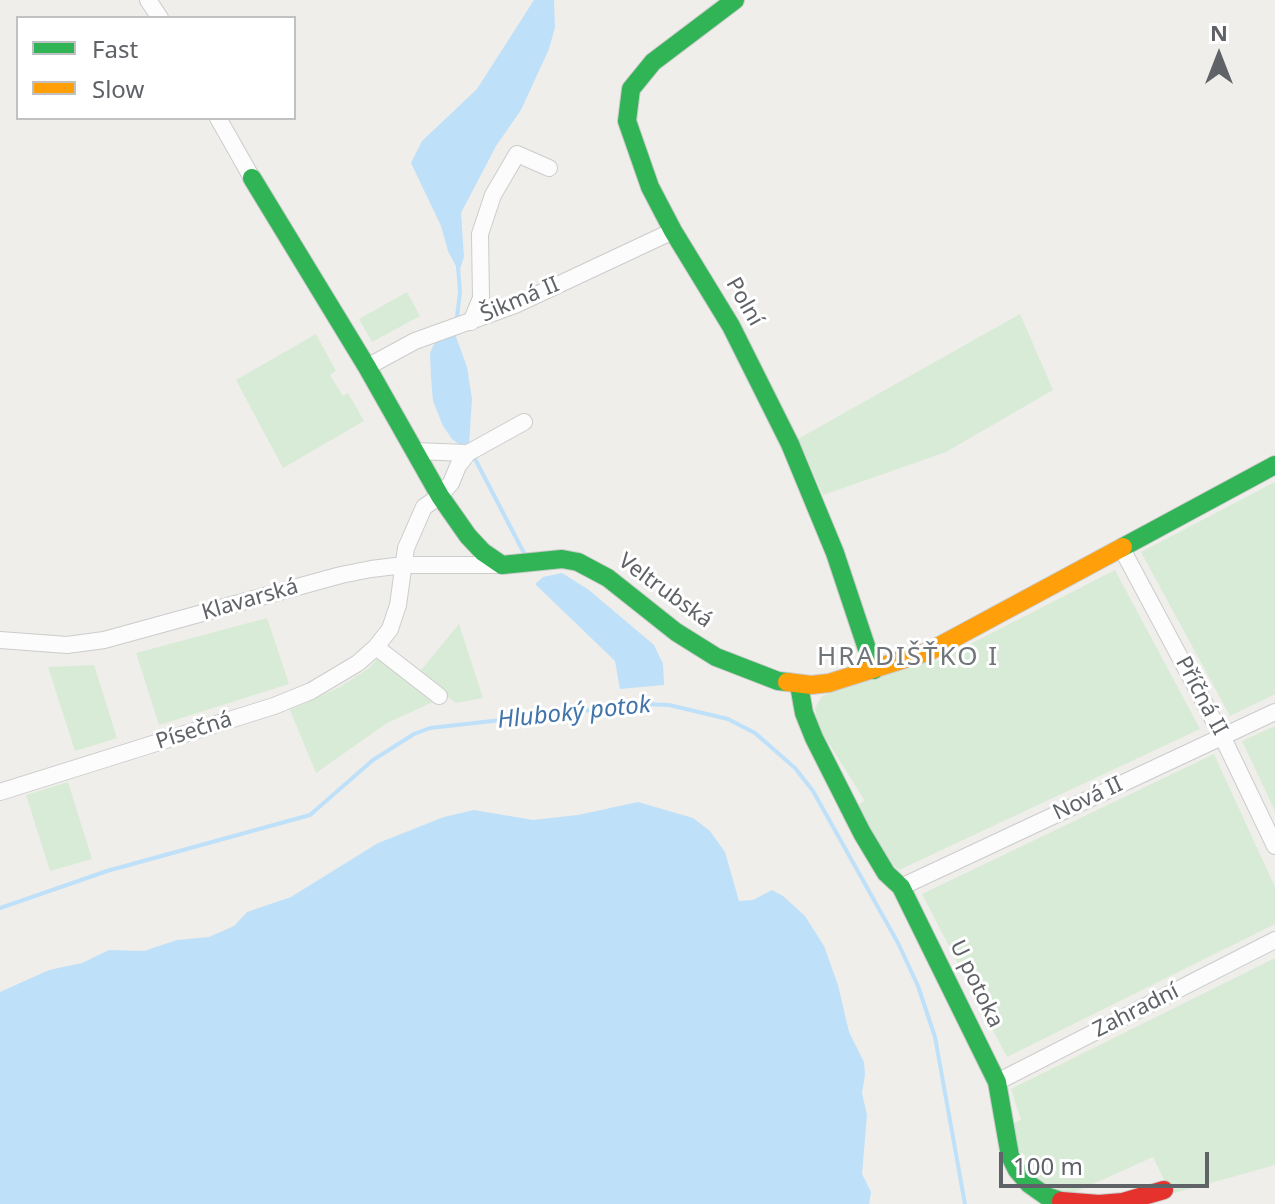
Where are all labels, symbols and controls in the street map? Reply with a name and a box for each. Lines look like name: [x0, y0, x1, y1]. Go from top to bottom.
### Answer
legend: [16, 16, 296, 120]
north arrow: [1179, 16, 1259, 96]
text: N: [1210, 17, 1228, 47]
text: Fast: [92, 32, 138, 65]
text: Slow: [92, 72, 144, 105]
street label: Šikmá II: [477, 272, 563, 328]
street label: Polní: [720, 273, 768, 331]
street label: Veltrubská: [613, 548, 717, 634]
street label: Klavarská: [199, 574, 301, 626]
district label: HRADIŠŤKO I: [817, 642, 999, 674]
street label: Příčná II: [1169, 652, 1233, 740]
water label: Hluboký potok: [496, 691, 652, 735]
street label: Písečná: [153, 706, 235, 756]
street label: Nová II: [1049, 771, 1127, 827]
street label: U potoka: [944, 936, 1008, 1032]
street label: Zahradní: [1089, 978, 1183, 1044]
scale bar: [1003, 1136, 1213, 1186]
text: 100 m: [1013, 1149, 1083, 1182]

